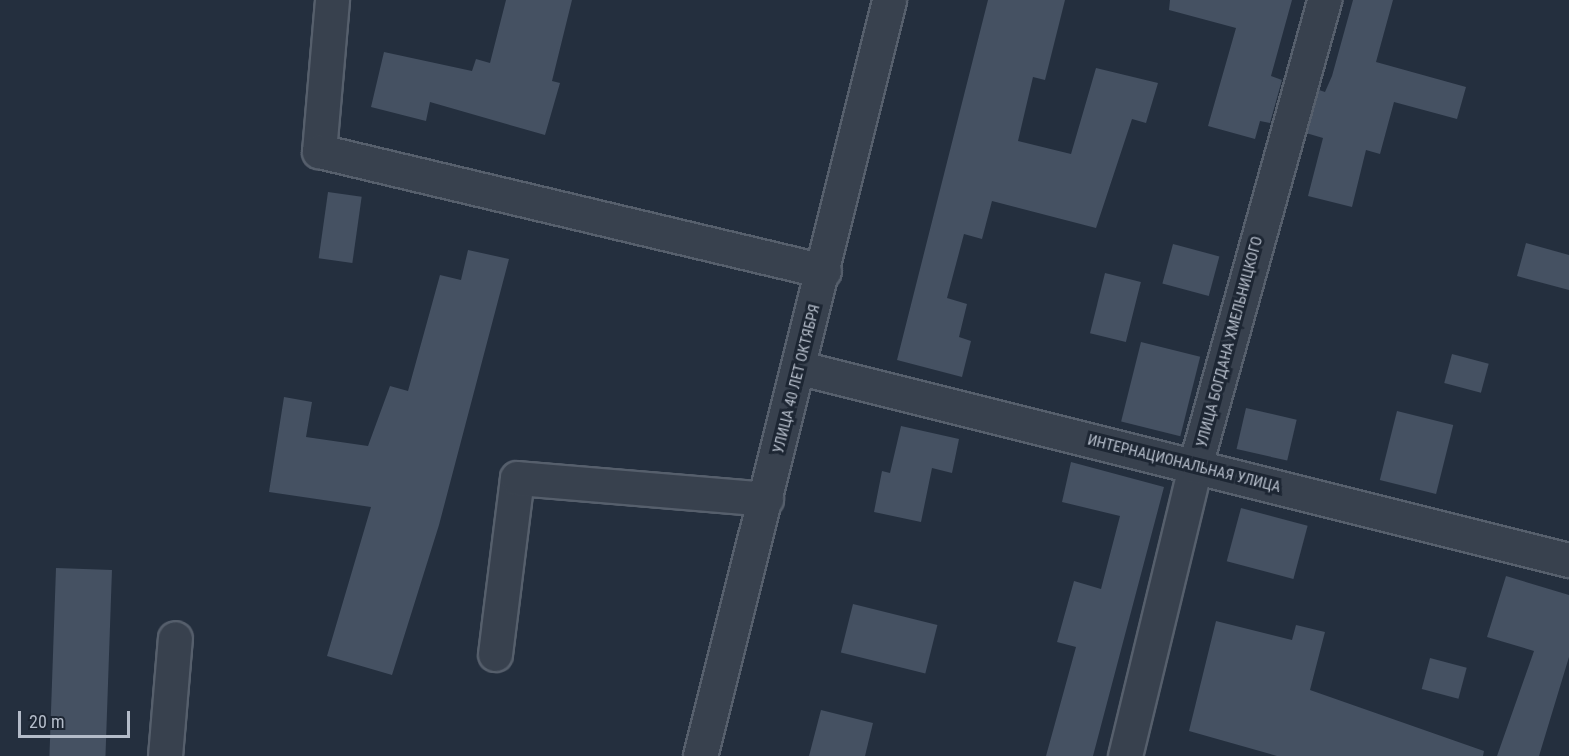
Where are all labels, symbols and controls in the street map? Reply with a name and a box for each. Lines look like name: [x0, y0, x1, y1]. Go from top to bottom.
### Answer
street label: УЛИЦА БОГДАНА ХМЕЛЬНИЦКОГО: [1193, 235, 1267, 449]
street label: УЛИЦА 40 ЛЕТ ОКТЯБРЯ: [770, 303, 824, 455]
street label: ИНТЕРНАЦИОНАЛЬНАЯ УЛИЦА: [1086, 431, 1282, 497]
scale bar: [21, 699, 134, 737]
text: 20 m: [29, 711, 64, 732]

